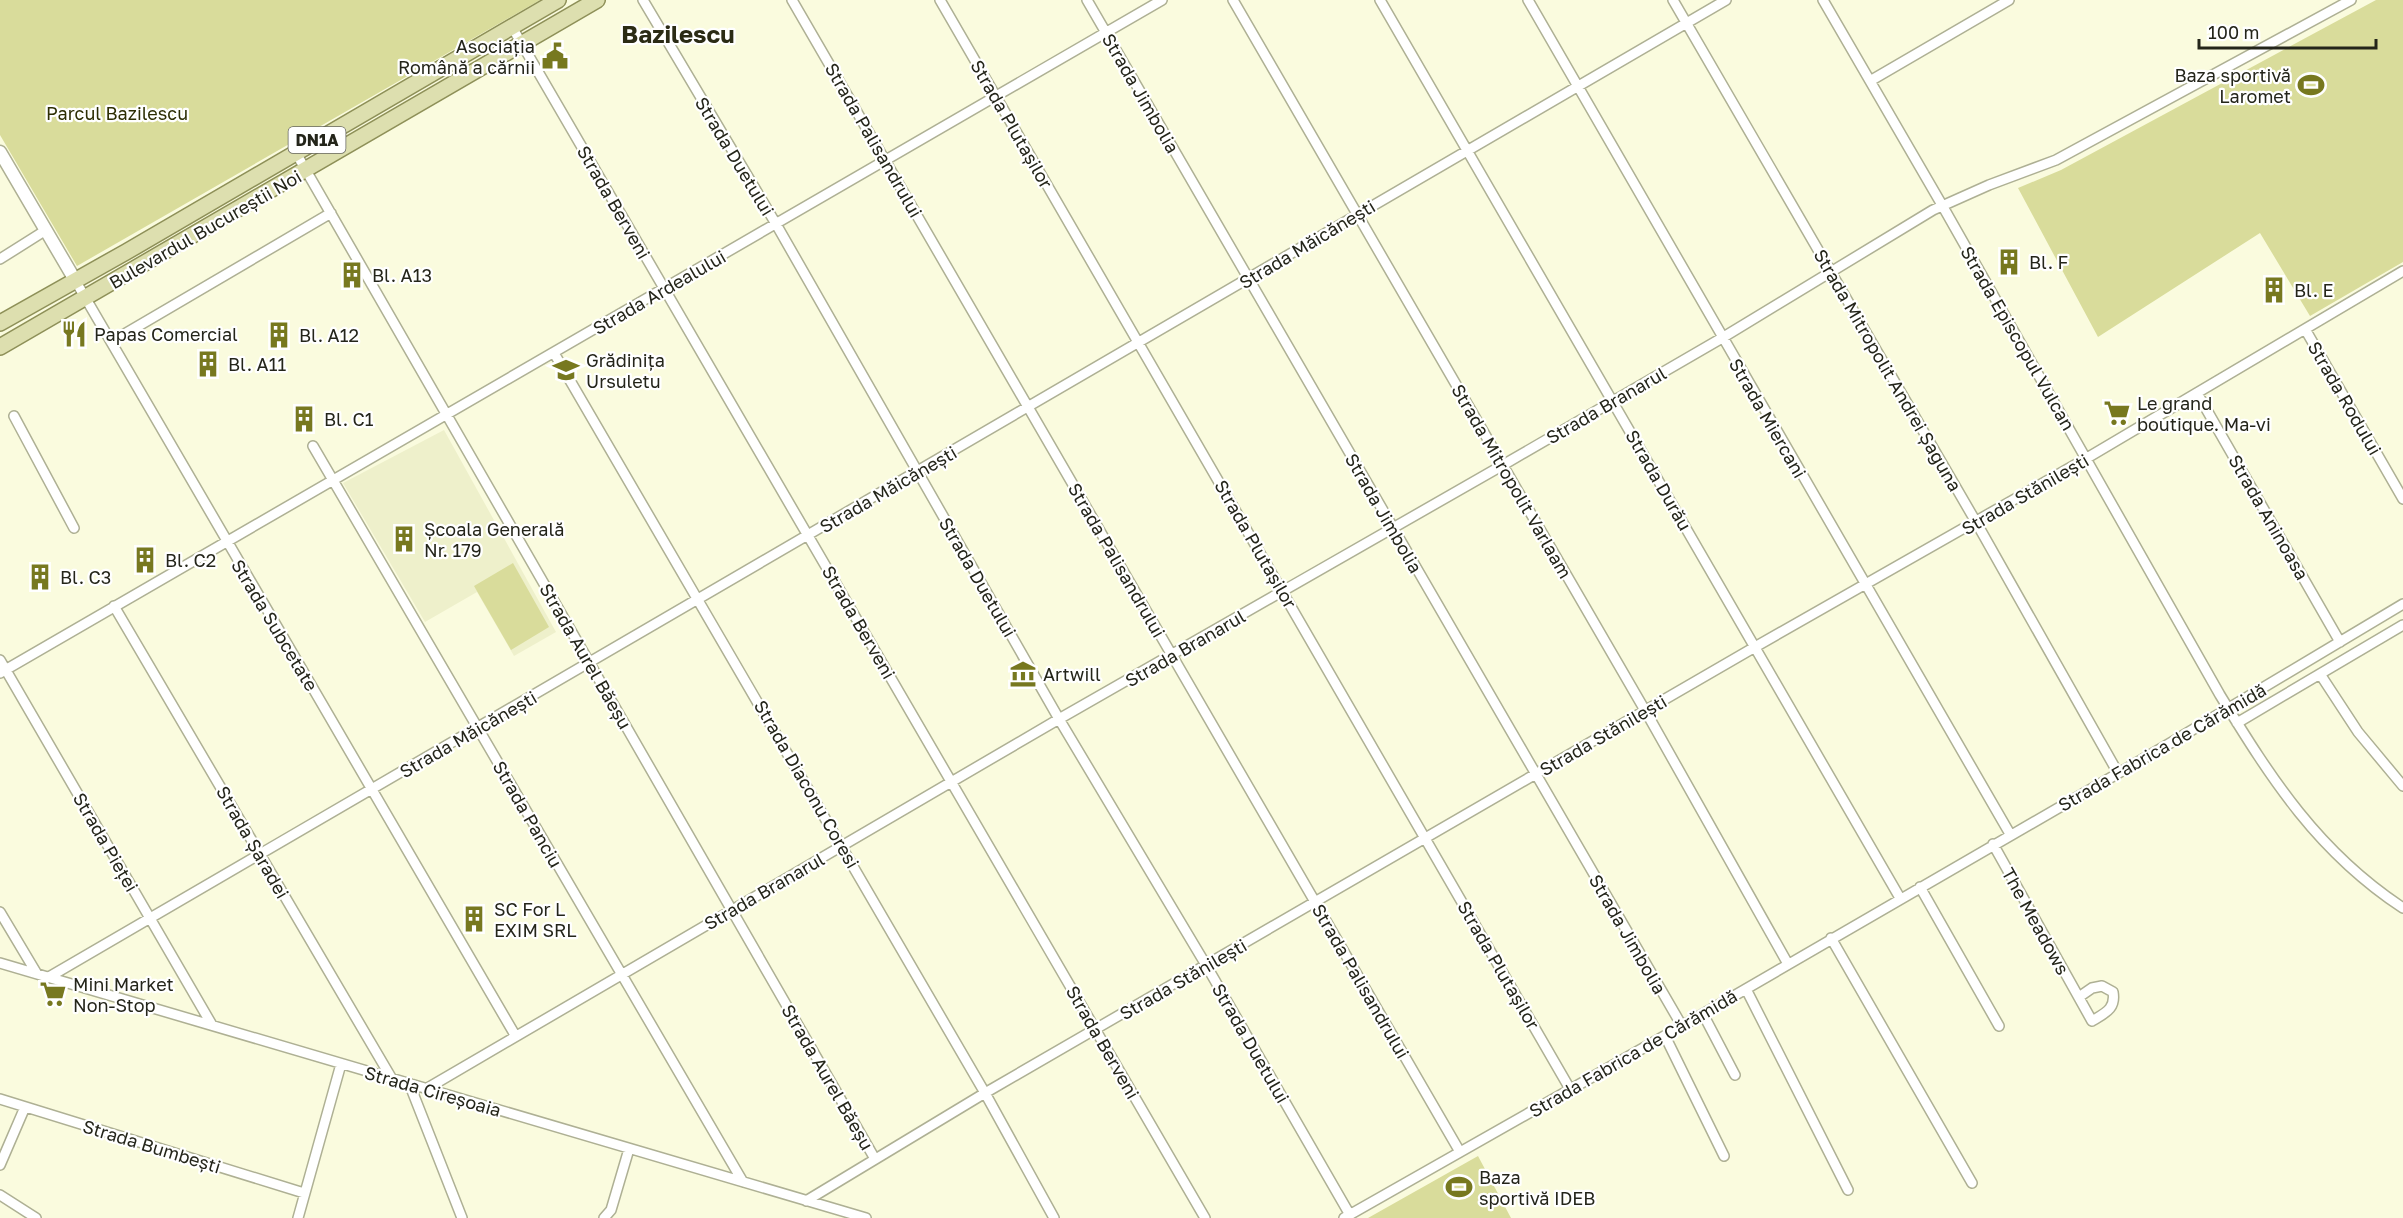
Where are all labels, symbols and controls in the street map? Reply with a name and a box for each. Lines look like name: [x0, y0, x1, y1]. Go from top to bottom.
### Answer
scale bar: [2199, 12, 2376, 50]
district label: Bazilescu: [621, 19, 735, 48]
text: 100 m: [2208, 21, 2259, 43]
street label: Strada Jimbolia: [1098, 29, 1184, 157]
place label: Asociația Română a cărnii: [398, 35, 535, 78]
public building icon: Asociația Română a cărnii: [540, 41, 570, 71]
street label: Strada Plutașilor: [966, 56, 1058, 192]
street label: Strada Palisandrului: [821, 59, 927, 221]
place label: Baza sportivă Laromet: [2174, 64, 2291, 107]
sports icon: Baza sportivă Laromet: [2296, 70, 2326, 100]
street label: Strada Duetului: [691, 93, 779, 219]
park label: Parcul Bazilescu: [46, 102, 188, 124]
road number: DN1A: [288, 127, 346, 153]
street label: Strada Berveni: [573, 141, 655, 263]
street label: Bulevardul Bucureștii Noi: [105, 165, 305, 293]
street label: Strada Măicănești: [1235, 195, 1379, 293]
street label: Strada Episcopul Vulcan: [1956, 242, 2080, 434]
street label: Strada Ardealului: [589, 245, 729, 339]
street label: Strada Mitropolit Andrei Șaguna: [1809, 245, 1967, 495]
building icon: Bl. F: [1994, 247, 2024, 277]
place label: Bl. F: [2029, 251, 2068, 273]
building icon: Bl. A13: [337, 260, 367, 290]
place label: Bl. A13: [372, 264, 432, 286]
building icon: Bl. E: [2259, 275, 2289, 305]
place label: Bl. E: [2294, 279, 2334, 301]
restaurant icon: Papas Comercial: [59, 319, 89, 349]
building icon: Bl. A12: [264, 320, 294, 350]
place label: Papas Comercial: [94, 323, 238, 345]
place label: Bl. A12: [299, 324, 359, 346]
street label: Strada Rodului: [2304, 337, 2386, 459]
building icon: Bl. A11: [193, 349, 223, 379]
place label: Grădinița Ursuletu: [586, 349, 665, 392]
place label: Bl. A11: [228, 353, 286, 375]
street label: Strada Miercani: [1725, 354, 1811, 482]
school or university icon: Grădinița Ursuletu: [551, 355, 581, 385]
street label: Strada Branarul: [1542, 362, 1670, 448]
street label: Strada Mitropolit Varlaam: [1447, 380, 1577, 582]
place label: Le grand boutique. Ma-vi: [2137, 392, 2271, 435]
supermarket icon: Le grand boutique. Ma-vi: [2102, 398, 2132, 428]
building icon: Bl. C1: [289, 404, 319, 434]
place label: Bl. C1: [324, 408, 374, 430]
street label: Strada Durău: [1621, 426, 1697, 534]
street label: Strada Măicănești: [816, 441, 960, 537]
street label: Strada Jimbolia: [1341, 449, 1427, 577]
street label: Strada Stănilești: [1958, 449, 2092, 539]
street label: Strada Aninoasa: [2224, 451, 2314, 583]
street label: Strada Plutașilor: [1210, 476, 1302, 612]
street label: Strada Palisandrului: [1064, 479, 1170, 641]
street label: Strada Duetului: [935, 513, 1021, 641]
place label: Școala Generală Nr. 179: [424, 518, 564, 561]
building icon: Școala Generală Nr. 179: [389, 524, 419, 554]
building icon: Bl. C2: [130, 545, 160, 575]
place label: Bl. C2: [165, 549, 216, 571]
street label: Strada Subcetate: [227, 555, 323, 695]
street label: Strada Berveni: [818, 561, 900, 683]
building icon: Bl. C3: [25, 562, 55, 592]
place label: Bl. C3: [60, 566, 111, 588]
street label: Strada Aurel Băeșu: [535, 579, 637, 733]
street label: Strada Branarul: [1121, 605, 1249, 691]
museum icon: Artwill: [1008, 659, 1038, 689]
place label: Artwill: [1043, 663, 1101, 685]
street label: Strada Fabrica de Cărămidă: [2054, 678, 2270, 816]
street label: Strada Măicănești: [396, 686, 540, 782]
street label: Strada Stănilești: [1536, 690, 1670, 780]
street label: Strada Diaconu Coresi: [750, 696, 864, 872]
street label: Strada Panciu: [489, 757, 567, 871]
street label: Strada Șaradei: [212, 782, 294, 902]
street label: Strada Pieței: [69, 789, 143, 895]
street label: Strada Branarul: [700, 848, 828, 934]
street label: The Meadows: [1998, 864, 2074, 978]
street label: Strada Jimbolia: [1585, 870, 1671, 998]
street label: Strada Plutașilor: [1453, 897, 1545, 1033]
place label: SC For L EXIM SRL: [494, 898, 577, 941]
street label: Strada Palisandrului: [1308, 900, 1414, 1062]
building icon: SC For L EXIM SRL: [459, 904, 489, 934]
street label: Strada Stănilești: [1116, 934, 1250, 1024]
place label: Mini Market Non-Stop: [73, 973, 174, 1016]
supermarket icon: Mini Market Non-Stop: [38, 979, 68, 1009]
street label: Strada Duetului: [1208, 979, 1294, 1107]
street label: Strada Berveni: [1062, 981, 1144, 1103]
street label: Strada Fabrica de Cărămidă: [1525, 984, 1741, 1122]
street label: Strada Aurel Băeșu: [777, 1000, 879, 1154]
street label: Strada Cireșoaia: [362, 1061, 504, 1121]
street label: Strada Bumbești: [80, 1115, 224, 1177]
place label: Baza sportivă IDEB: [1479, 1166, 1595, 1209]
sports icon: Baza sportivă IDEB: [1444, 1172, 1474, 1202]

